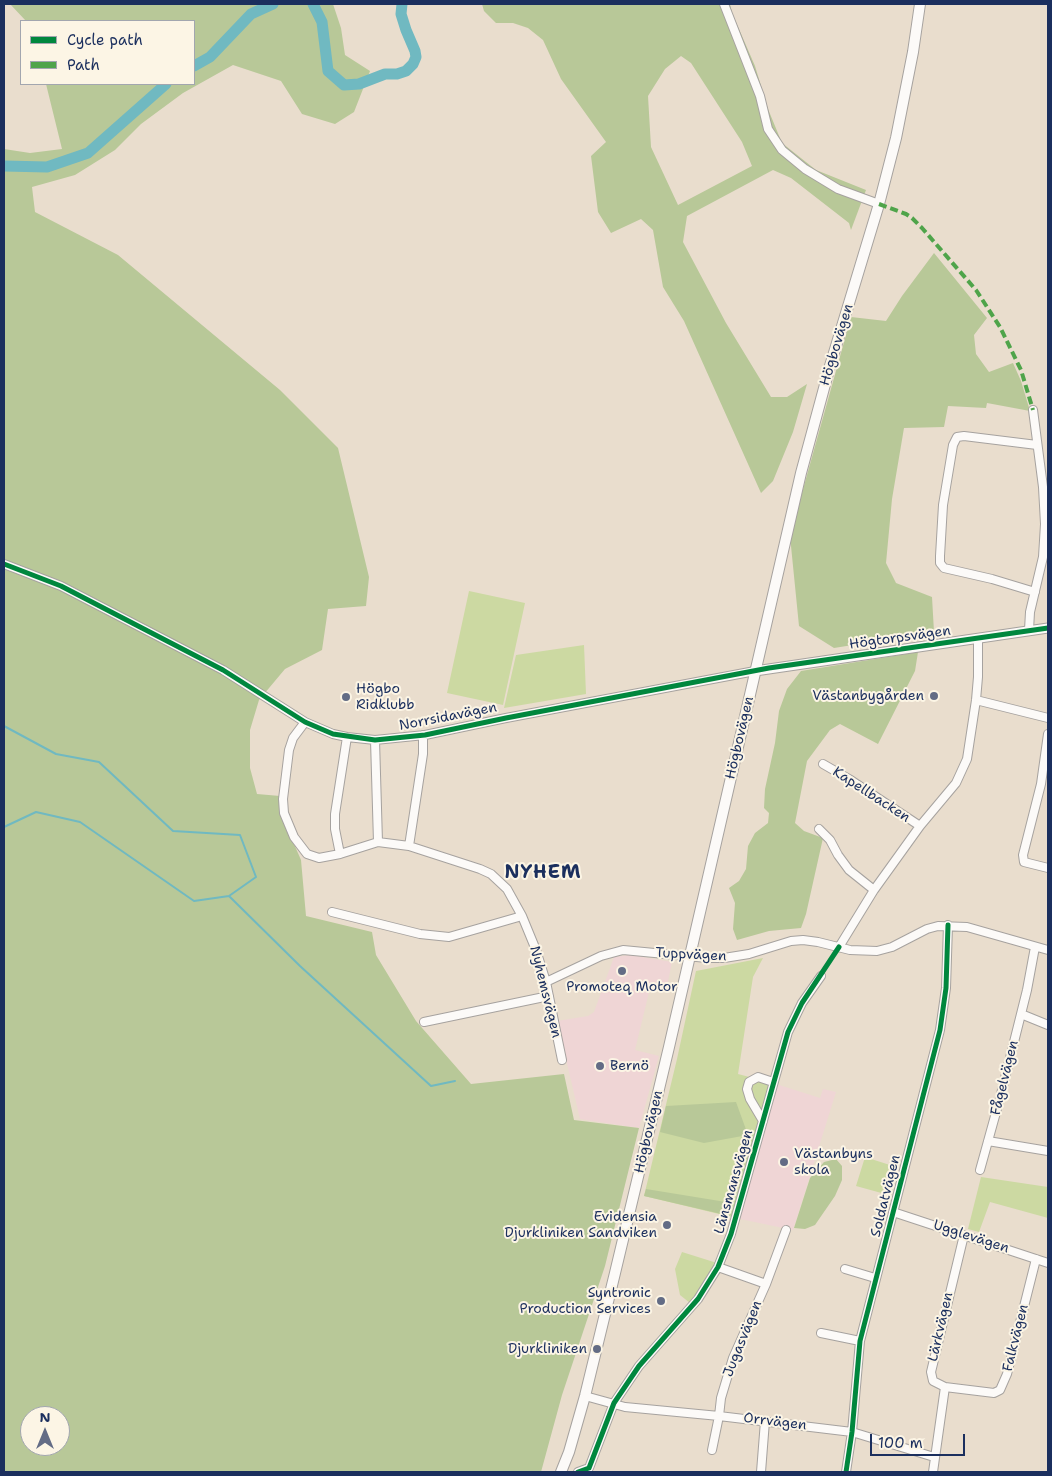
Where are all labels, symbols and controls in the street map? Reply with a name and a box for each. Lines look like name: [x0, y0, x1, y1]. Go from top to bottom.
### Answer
legend: [20, 20, 195, 85]
text: Cycle path: [67, 30, 143, 50]
text: Path: [67, 55, 100, 75]
street label: Högbovägen: [817, 302, 857, 388]
street label: Högtorpsvägen: [848, 623, 952, 653]
place label: Högbo Ridklubb: [356, 681, 415, 714]
place label: Västanbygården: [812, 688, 924, 704]
marker: Västanbygården: [928, 690, 940, 702]
marker: Högbo Ridklubb: [340, 691, 352, 703]
street label: Högbovägen: [722, 695, 758, 781]
street label: Norrsidavägen: [398, 699, 498, 735]
street label: Kapellbacken: [829, 764, 913, 826]
district label: NYHEM: [504, 862, 582, 884]
street label: Nyhemsvägen: [525, 944, 565, 1040]
street label: Tuppvägen: [655, 945, 727, 965]
marker: Promoteq Motor: [616, 965, 628, 977]
place label: Promoteq Motor: [566, 979, 678, 995]
street label: Fågelvägen: [988, 1039, 1022, 1117]
place label: Bernö: [610, 1058, 649, 1074]
marker: Bernö: [594, 1060, 606, 1072]
street label: Högbovägen: [631, 1089, 667, 1175]
street label: Länsmansvägen: [711, 1128, 757, 1236]
place label: Västanbyns skola: [794, 1146, 873, 1178]
street label: Soldatvägen: [868, 1153, 904, 1239]
marker: Västanbyns skola: [778, 1156, 790, 1168]
place label: Evidensia Djurkliniken Sandviken: [505, 1209, 657, 1242]
street label: Ugglevägen: [931, 1217, 1011, 1257]
marker: Evidensia Djurkliniken Sandviken: [661, 1219, 673, 1231]
place label: Syntronic Production Services: [520, 1285, 651, 1318]
street label: Lärkvägen: [925, 1291, 957, 1363]
marker: Syntronic Production Services: [655, 1295, 667, 1307]
street label: Jugasvägen: [720, 1298, 766, 1380]
street label: Falkvägen: [1000, 1303, 1032, 1373]
place label: Djurkliniken: [508, 1341, 587, 1357]
marker: Djurkliniken: [591, 1343, 603, 1355]
north arrow: [20, 1406, 70, 1456]
text: N: [39, 1408, 51, 1426]
street label: Orrvägen: [743, 1410, 807, 1434]
scale bar: [872, 1424, 967, 1456]
text: 100 m: [878, 1433, 923, 1453]

